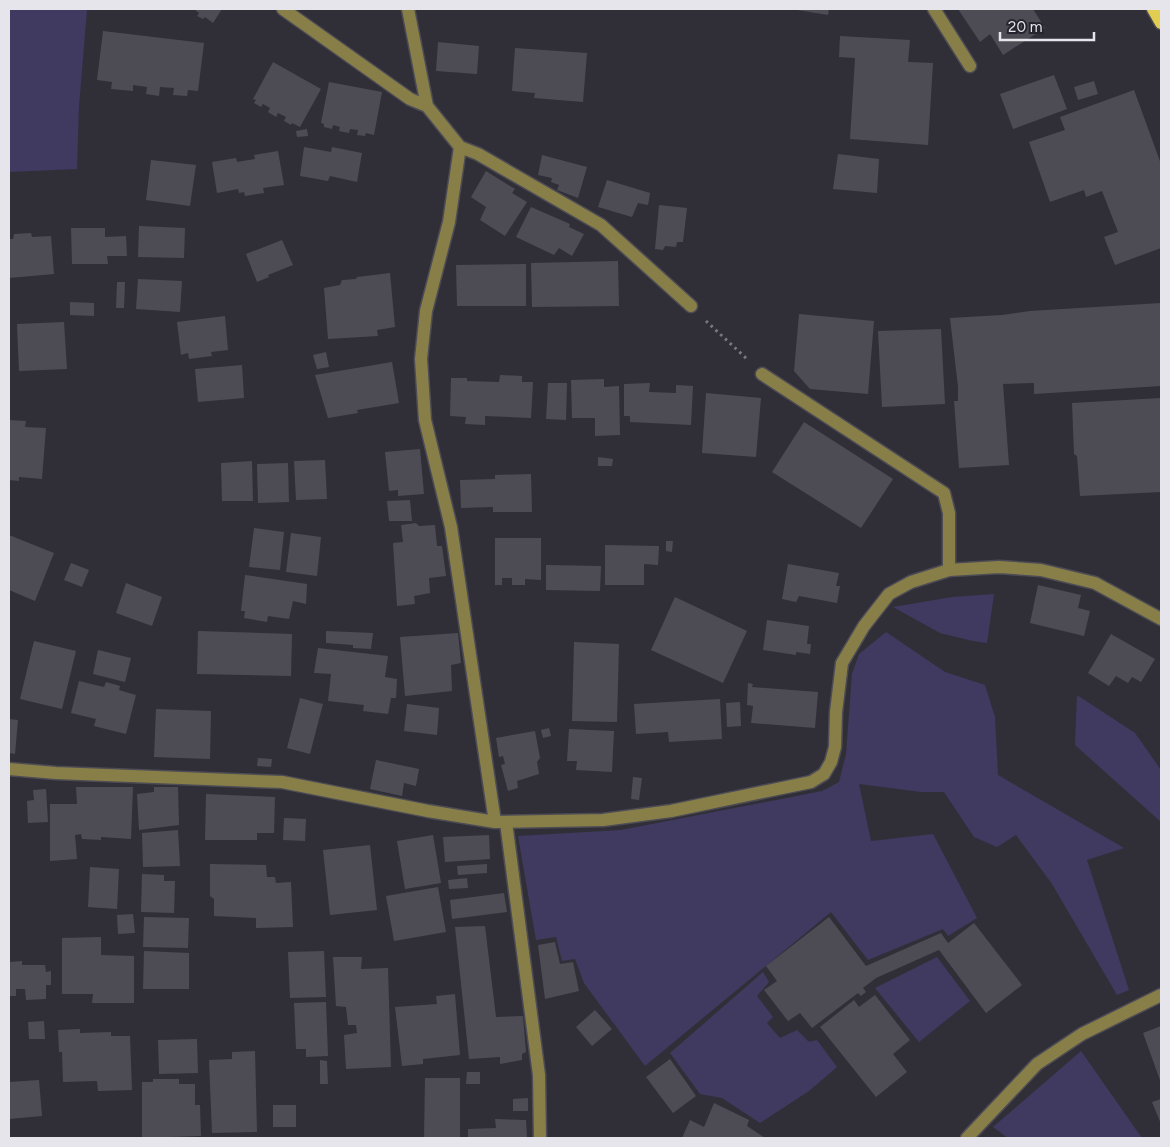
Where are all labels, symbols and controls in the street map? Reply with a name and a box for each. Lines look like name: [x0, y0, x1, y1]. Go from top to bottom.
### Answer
scale bar: [1000, 10, 1094, 42]
text: 20 m: [1008, 18, 1042, 36]

